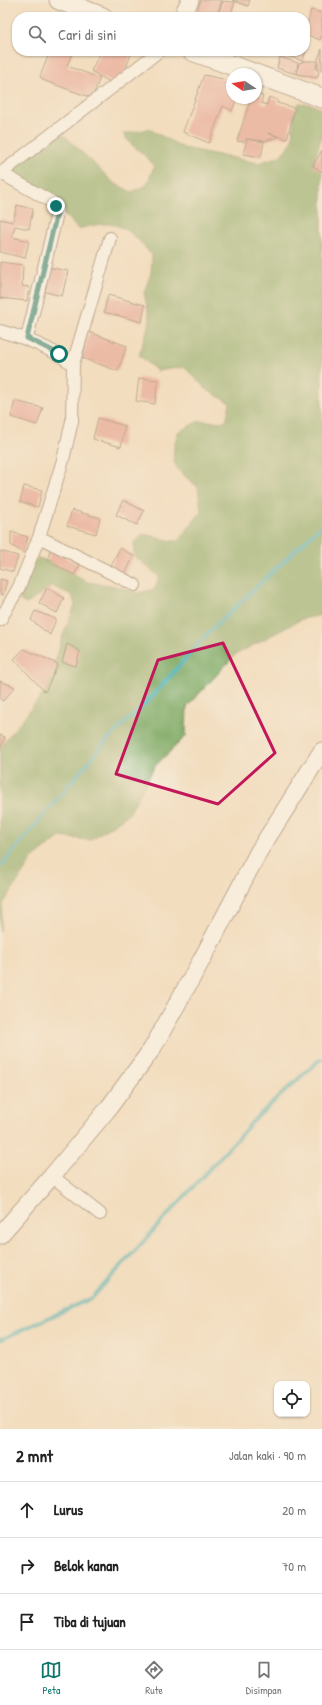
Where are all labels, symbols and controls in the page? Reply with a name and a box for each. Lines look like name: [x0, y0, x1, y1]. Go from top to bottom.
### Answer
search box: [12, 12, 310, 56]
icon: search: [26, 23, 48, 45]
text: Cari di sini: [58, 24, 117, 45]
north arrow: [226, 68, 262, 104]
route end: [47, 197, 65, 215]
route start: [50, 345, 68, 363]
map controls: [274, 1381, 310, 1417]
button: locate: [274, 1381, 310, 1417]
text: 2 mnt: [16, 1444, 53, 1467]
text: Jalan kaki · 90 m: [229, 1446, 306, 1464]
icon: ahead: [16, 1499, 38, 1521]
text: Lurus: [54, 1499, 83, 1520]
text: 20 m: [282, 1501, 306, 1519]
icon: right: [16, 1555, 38, 1577]
text: Belok kanan: [54, 1555, 119, 1576]
text: 70 m: [282, 1557, 306, 1575]
icon: arrive: [16, 1611, 38, 1633]
text: Tiba di tujuan: [54, 1611, 126, 1632]
tab: Peta: [40, 1659, 62, 1697]
tab: Rute: [143, 1659, 165, 1697]
tab: Disimpan: [246, 1659, 282, 1697]

